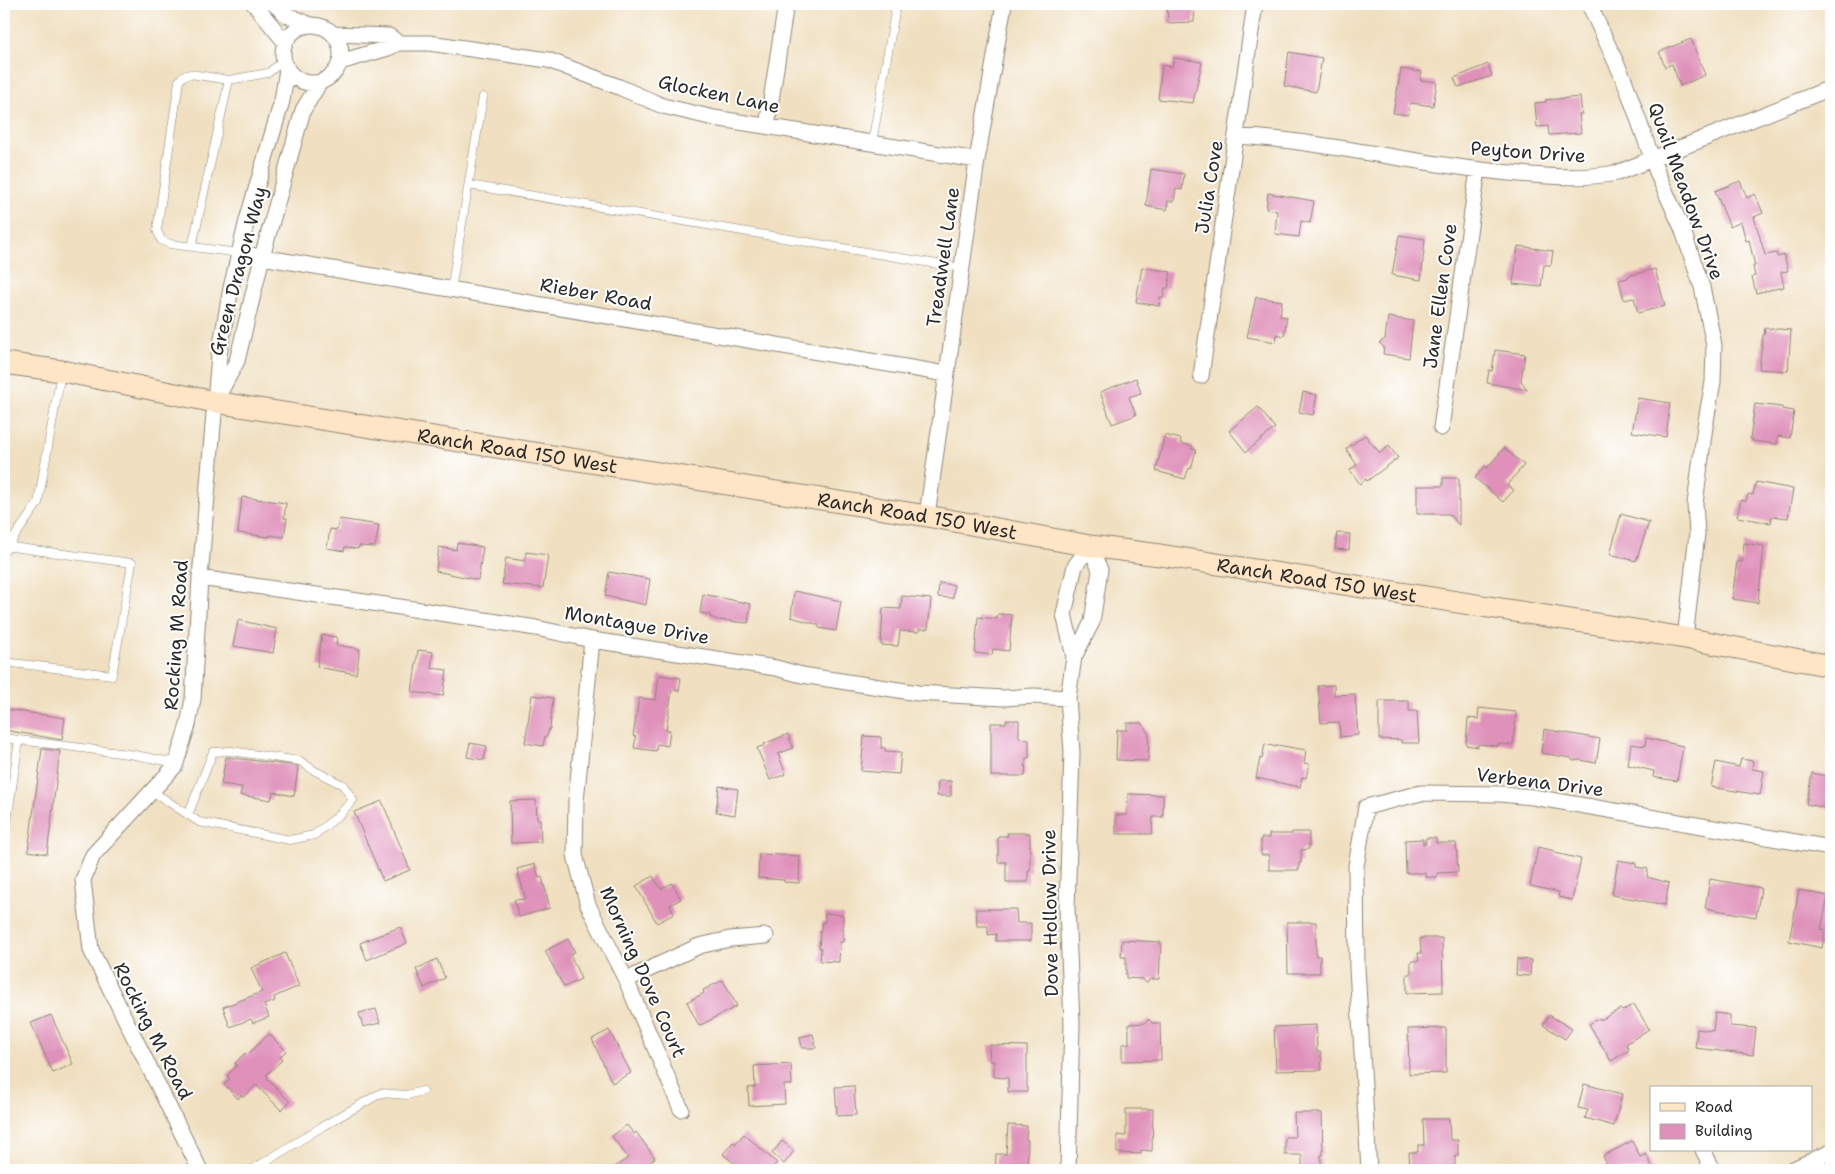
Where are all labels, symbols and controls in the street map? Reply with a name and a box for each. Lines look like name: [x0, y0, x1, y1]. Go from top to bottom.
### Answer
street label: Glocken Lane: [656, 69, 782, 119]
street label: Quail Meadow Drive: [1642, 99, 1730, 283]
street label: Peyton Drive: [1470, 136, 1586, 168]
street label: Julia Cove: [1189, 138, 1229, 236]
street label: Green Dragon Way: [203, 184, 273, 358]
street label: Treadwell Lane: [921, 185, 965, 329]
street label: Jane Ellen Cove: [1417, 222, 1463, 370]
street label: Rieber Road: [538, 272, 654, 316]
street label: Ranch Road 150 West: [416, 422, 619, 479]
street label: Ranch Road 150 West: [816, 486, 1019, 545]
street label: Ranch Road 150 West: [1215, 552, 1419, 608]
street label: Rocking M Road: [158, 559, 194, 711]
street label: Montague Drive: [563, 600, 711, 650]
street label: Verbena Drive: [1475, 762, 1605, 802]
street label: Dove Hollow Drive: [1036, 829, 1064, 997]
street label: Morning Dove Court: [594, 882, 692, 1062]
street label: Rocking M Road: [108, 958, 198, 1104]
legend: [1650, 1086, 1812, 1152]
text: Road: [1695, 1097, 1733, 1117]
text: Building: [1695, 1121, 1752, 1141]

